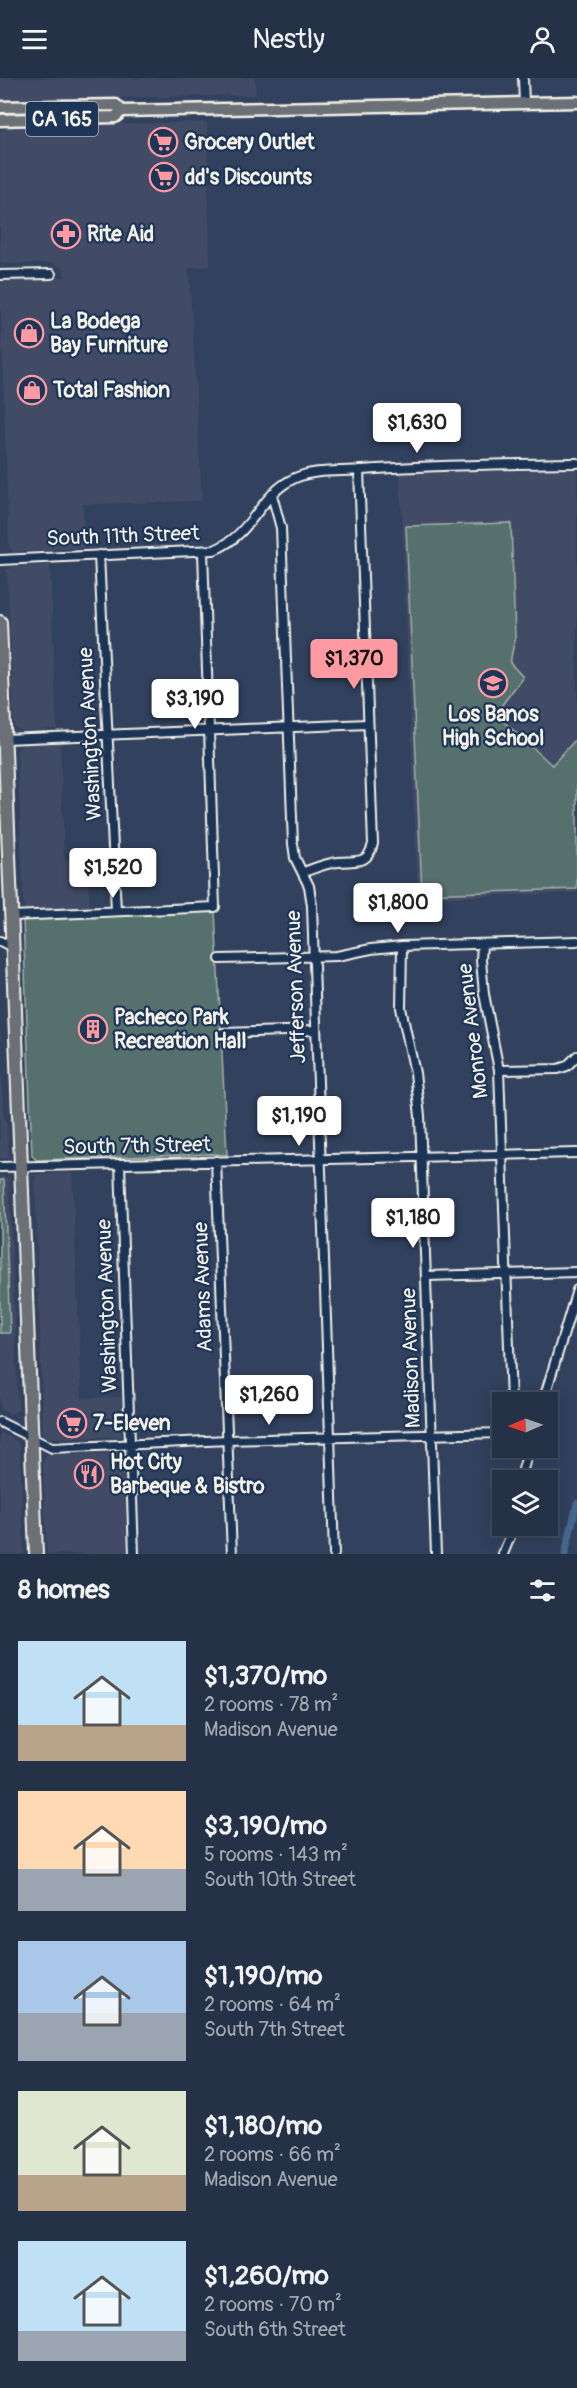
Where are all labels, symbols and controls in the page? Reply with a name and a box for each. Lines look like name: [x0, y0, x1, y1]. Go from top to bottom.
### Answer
icon: menu: [18, 23, 51, 56]
text: Nestly: [252, 23, 325, 56]
icon: person: [526, 23, 559, 56]
road number: CA 165: [26, 102, 98, 136]
supermarket icon: Grocery Outlet: [147, 126, 179, 158]
place label: Grocery Outlet: [184, 129, 315, 156]
supermarket icon: dd's Discounts: [148, 161, 180, 193]
place label: dd's Discounts: [185, 164, 313, 191]
pharmacy icon: Rite Aid: [50, 218, 82, 250]
place label: Rite Aid: [87, 221, 154, 248]
place label: La Bodega Bay Furniture: [50, 308, 169, 359]
shop icon: La Bodega Bay Furniture: [13, 317, 45, 349]
shop icon: Total Fashion: [16, 374, 48, 406]
place label: Total Fashion: [52, 377, 170, 404]
pin: $1,630: [368, 403, 466, 454]
text: $1,630: [387, 410, 447, 435]
street label: South 11th Street: [46, 520, 201, 552]
pin: $1,370: [305, 639, 403, 690]
street label: Washington Avenue: [72, 646, 108, 821]
text: $1,370: [324, 646, 384, 671]
school or university icon: Los Banos High School: [477, 667, 509, 699]
pin: $3,190: [146, 679, 244, 730]
text: $3,190: [166, 686, 224, 711]
place label: Los Banos High School: [442, 701, 544, 752]
pin: $1,520: [64, 848, 162, 899]
text: $1,520: [83, 855, 143, 880]
pin: $1,800: [349, 883, 447, 934]
text: $1,800: [367, 890, 429, 915]
street label: Jefferson Avenue: [280, 909, 312, 1064]
street label: Monroe Avenue: [451, 961, 495, 1100]
place label: Pacheco Park Recreation Hall: [114, 1004, 247, 1055]
building icon: Pacheco Park Recreation Hall: [77, 1013, 109, 1045]
pin: $1,190: [250, 1096, 348, 1147]
text: $1,190: [271, 1103, 327, 1128]
street label: South 7th Street: [63, 1131, 212, 1161]
pin: $1,180: [364, 1198, 462, 1249]
text: $1,180: [385, 1205, 441, 1230]
street label: Washington Avenue: [90, 1218, 124, 1393]
street label: Adams Avenue: [187, 1221, 219, 1353]
street label: Madison Avenue: [395, 1287, 427, 1429]
pin: $1,260: [220, 1375, 318, 1426]
text: $1,260: [239, 1382, 299, 1407]
north arrow: [492, 1392, 558, 1458]
map controls: [492, 1392, 558, 1536]
supermarket icon: 7-Eleven: [56, 1407, 88, 1439]
place label: 7-Eleven: [93, 1410, 171, 1437]
place label: Hot City Barbeque & Bistro: [110, 1449, 265, 1500]
restaurant icon: Hot City Barbeque & Bistro: [73, 1458, 105, 1490]
button: layers: [492, 1470, 558, 1536]
text: 8 homes: [18, 1574, 110, 1606]
icon: filters: [526, 1574, 559, 1607]
text: $1,370/mo: [204, 1660, 327, 1692]
icon: home: [66, 1665, 138, 1737]
text: 2 rooms · 78 m²: [204, 1692, 338, 1717]
text: Madison Avenue: [204, 1717, 338, 1742]
text: $3,190/mo: [204, 1810, 327, 1842]
icon: home: [66, 1815, 138, 1887]
text: 5 rooms · 143 m²: [204, 1842, 348, 1867]
text: South 10th Street: [204, 1867, 356, 1892]
text: $1,190/mo: [204, 1960, 323, 1992]
icon: home: [66, 1965, 138, 2037]
text: 2 rooms · 64 m²: [204, 1992, 341, 2017]
text: South 7th Street: [204, 2017, 345, 2042]
text: $1,180/mo: [204, 2110, 322, 2142]
icon: home: [66, 2115, 138, 2187]
text: 2 rooms · 66 m²: [204, 2142, 341, 2167]
text: Madison Avenue: [204, 2167, 338, 2192]
text: $1,260/mo: [204, 2260, 329, 2292]
icon: home: [66, 2265, 138, 2337]
text: 2 rooms · 70 m²: [204, 2292, 342, 2317]
text: South 6th Street: [204, 2317, 346, 2342]

